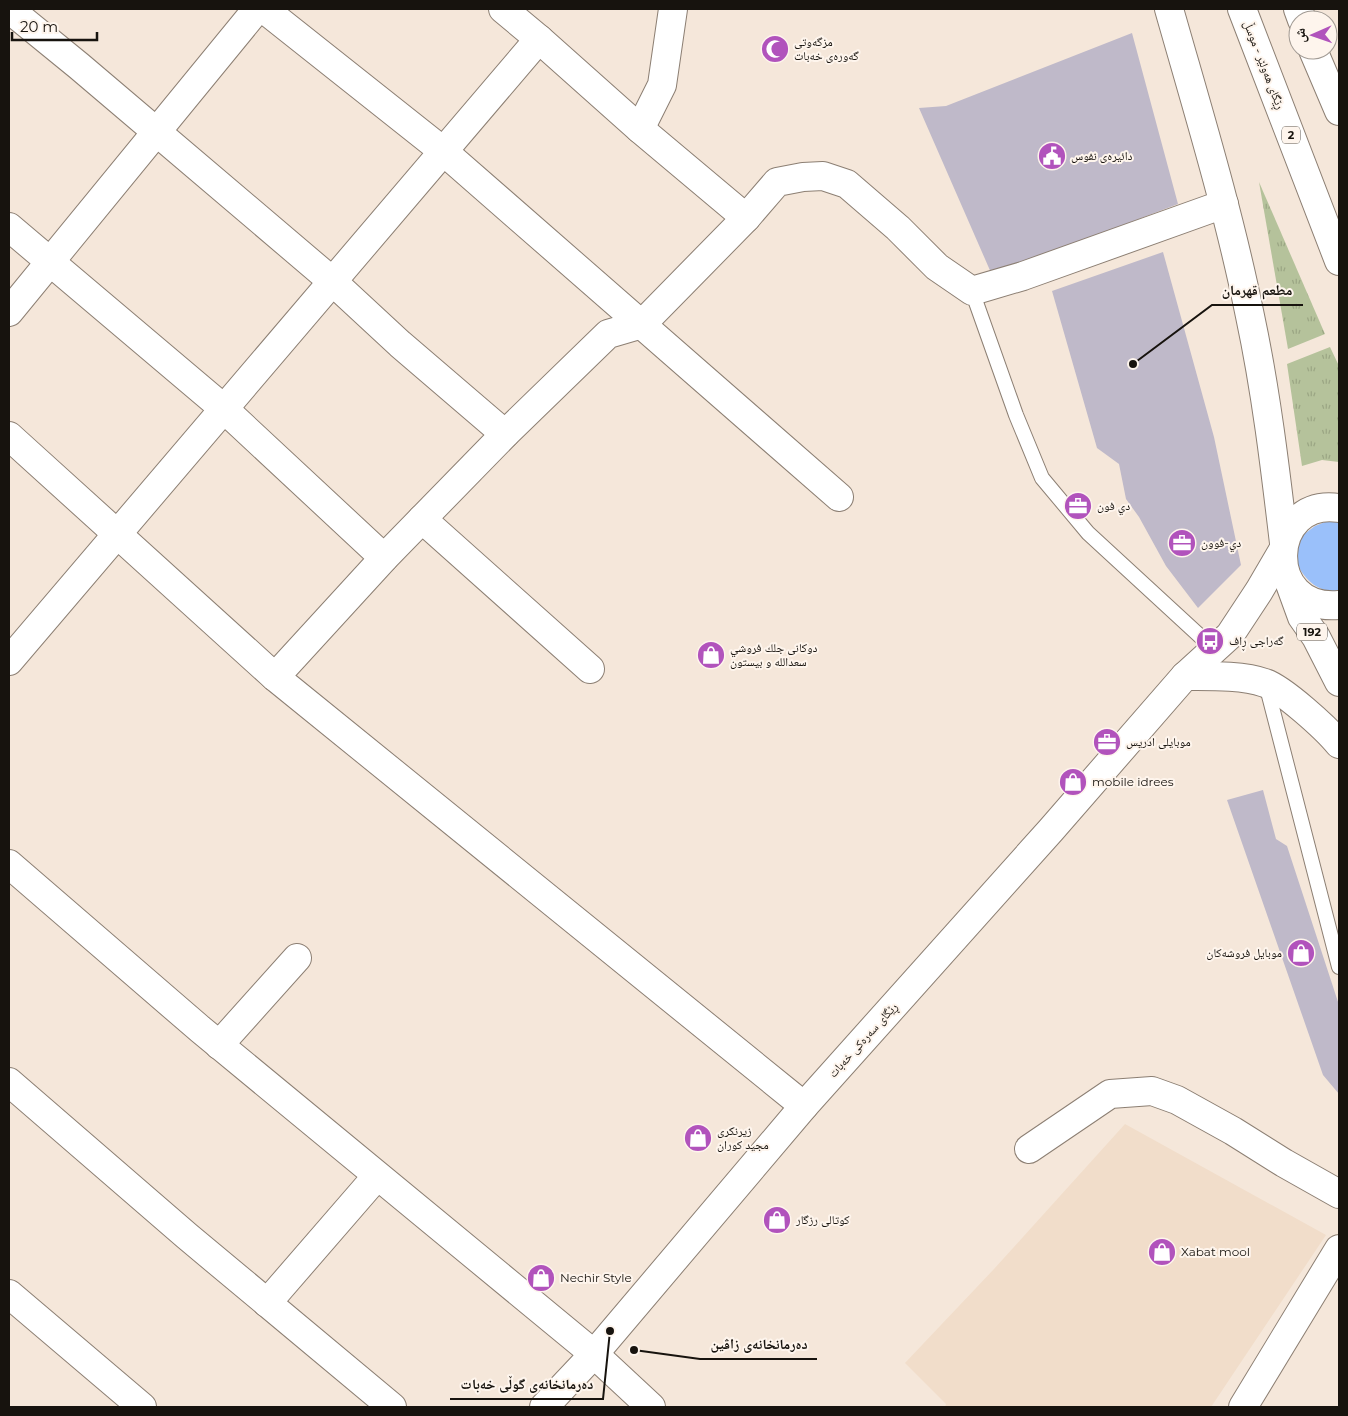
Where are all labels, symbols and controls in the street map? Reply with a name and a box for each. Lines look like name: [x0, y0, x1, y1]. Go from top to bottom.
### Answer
scale bar: [12, 10, 98, 42]
north arrow: [1288, 10, 1338, 60]
text: 20 m: [20, 17, 58, 36]
street label: ڕێگای هەولێر - موسڵ: [1238, 18, 1288, 112]
text: ش: [1291, 28, 1309, 43]
mosque icon: مزگەوتى گەورەى خەبات: [760, 34, 790, 64]
place label: مزگەوتى گەورەى خەبات: [794, 34, 859, 63]
road number: 2: [1282, 126, 1300, 144]
public building icon: دائیرەی نفوس: [1037, 141, 1067, 171]
place label: دائیرەی نفوس: [1071, 148, 1132, 163]
callout: مطعم قهرمان: [1212, 276, 1303, 305]
text: مطعم قهرمان: [1222, 281, 1292, 300]
office icon: دي فون: [1063, 491, 1093, 521]
place label: دي فون: [1097, 498, 1130, 516]
office icon: دي-فوون: [1167, 528, 1197, 558]
place label: دي-فوون: [1201, 535, 1241, 553]
road number: 192: [1297, 624, 1327, 640]
bus stop icon: گەراجی ڕاف: [1195, 626, 1225, 656]
place label: گەراجی ڕاف: [1229, 633, 1284, 651]
shop icon: دوكانى جلك فروشي سعدالله و بيستون: [696, 640, 726, 670]
place label: دوكانى جلك فروشي سعدالله و بيستون: [730, 640, 818, 669]
office icon: موبايلى ادريس: [1092, 727, 1122, 757]
place label: موبايلى ادريس: [1126, 734, 1191, 749]
shop icon: mobile idrees: [1058, 767, 1088, 797]
place label: mobile idrees: [1092, 774, 1174, 789]
shop icon: موبایل فروشەکان: [1286, 938, 1316, 968]
place label: موبایل فروشەکان: [1206, 945, 1282, 960]
street label: ڕێگای سەرەکی خەبات: [825, 999, 902, 1082]
shop icon: زيرنكرى مجيد كوران: [683, 1123, 713, 1153]
place label: زيرنكرى مجيد كوران: [717, 1123, 769, 1152]
shop icon: كوتالى رزگار: [762, 1205, 792, 1235]
place label: كوتالى رزگار: [795, 1212, 850, 1227]
shop icon: Xabat mool: [1147, 1237, 1177, 1267]
place label: Xabat mool: [1181, 1244, 1250, 1259]
shop icon: Nechir Style: [526, 1263, 556, 1293]
place label: Nechir Style: [560, 1270, 632, 1285]
callout: دەرمانخانەی زاڤین: [700, 1330, 817, 1359]
text: دەرمانخانەی زاڤین: [711, 1335, 807, 1353]
callout: دەرمانخانەی گوڵی خەبات: [450, 1370, 603, 1399]
text: دەرمانخانەی گوڵی خەبات: [461, 1375, 593, 1393]

